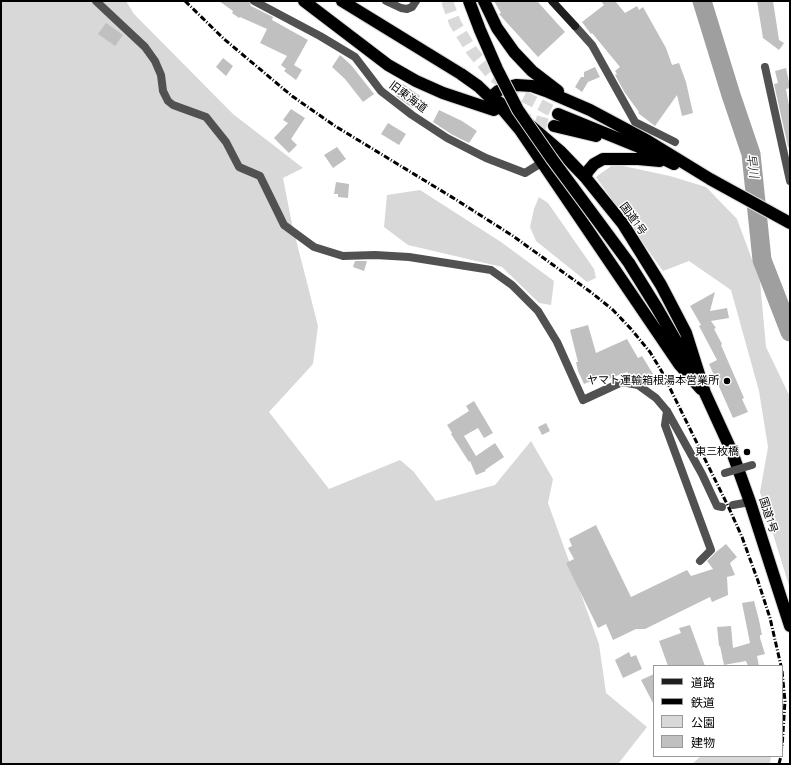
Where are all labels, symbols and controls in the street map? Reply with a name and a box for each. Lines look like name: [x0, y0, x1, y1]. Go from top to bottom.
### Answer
street label: 旧東海道: [386, 78, 430, 116]
water label: 早川: [743, 153, 761, 179]
street label: 国道1号: [617, 200, 649, 238]
place label: ヤマト運輸箱根湯本営業所: [587, 374, 719, 388]
marker: ヤマト運輸箱根湯本営業所: [722, 376, 732, 386]
place label: 東三枚橋: [695, 445, 739, 459]
marker: 東三枚橋: [742, 447, 752, 457]
street label: 国道1号: [756, 495, 780, 535]
legend: [653, 665, 783, 757]
text: 道路: [691, 675, 715, 690]
text: 鉄道: [691, 695, 715, 710]
text: 公園: [691, 715, 715, 730]
text: 建物: [691, 735, 715, 750]

